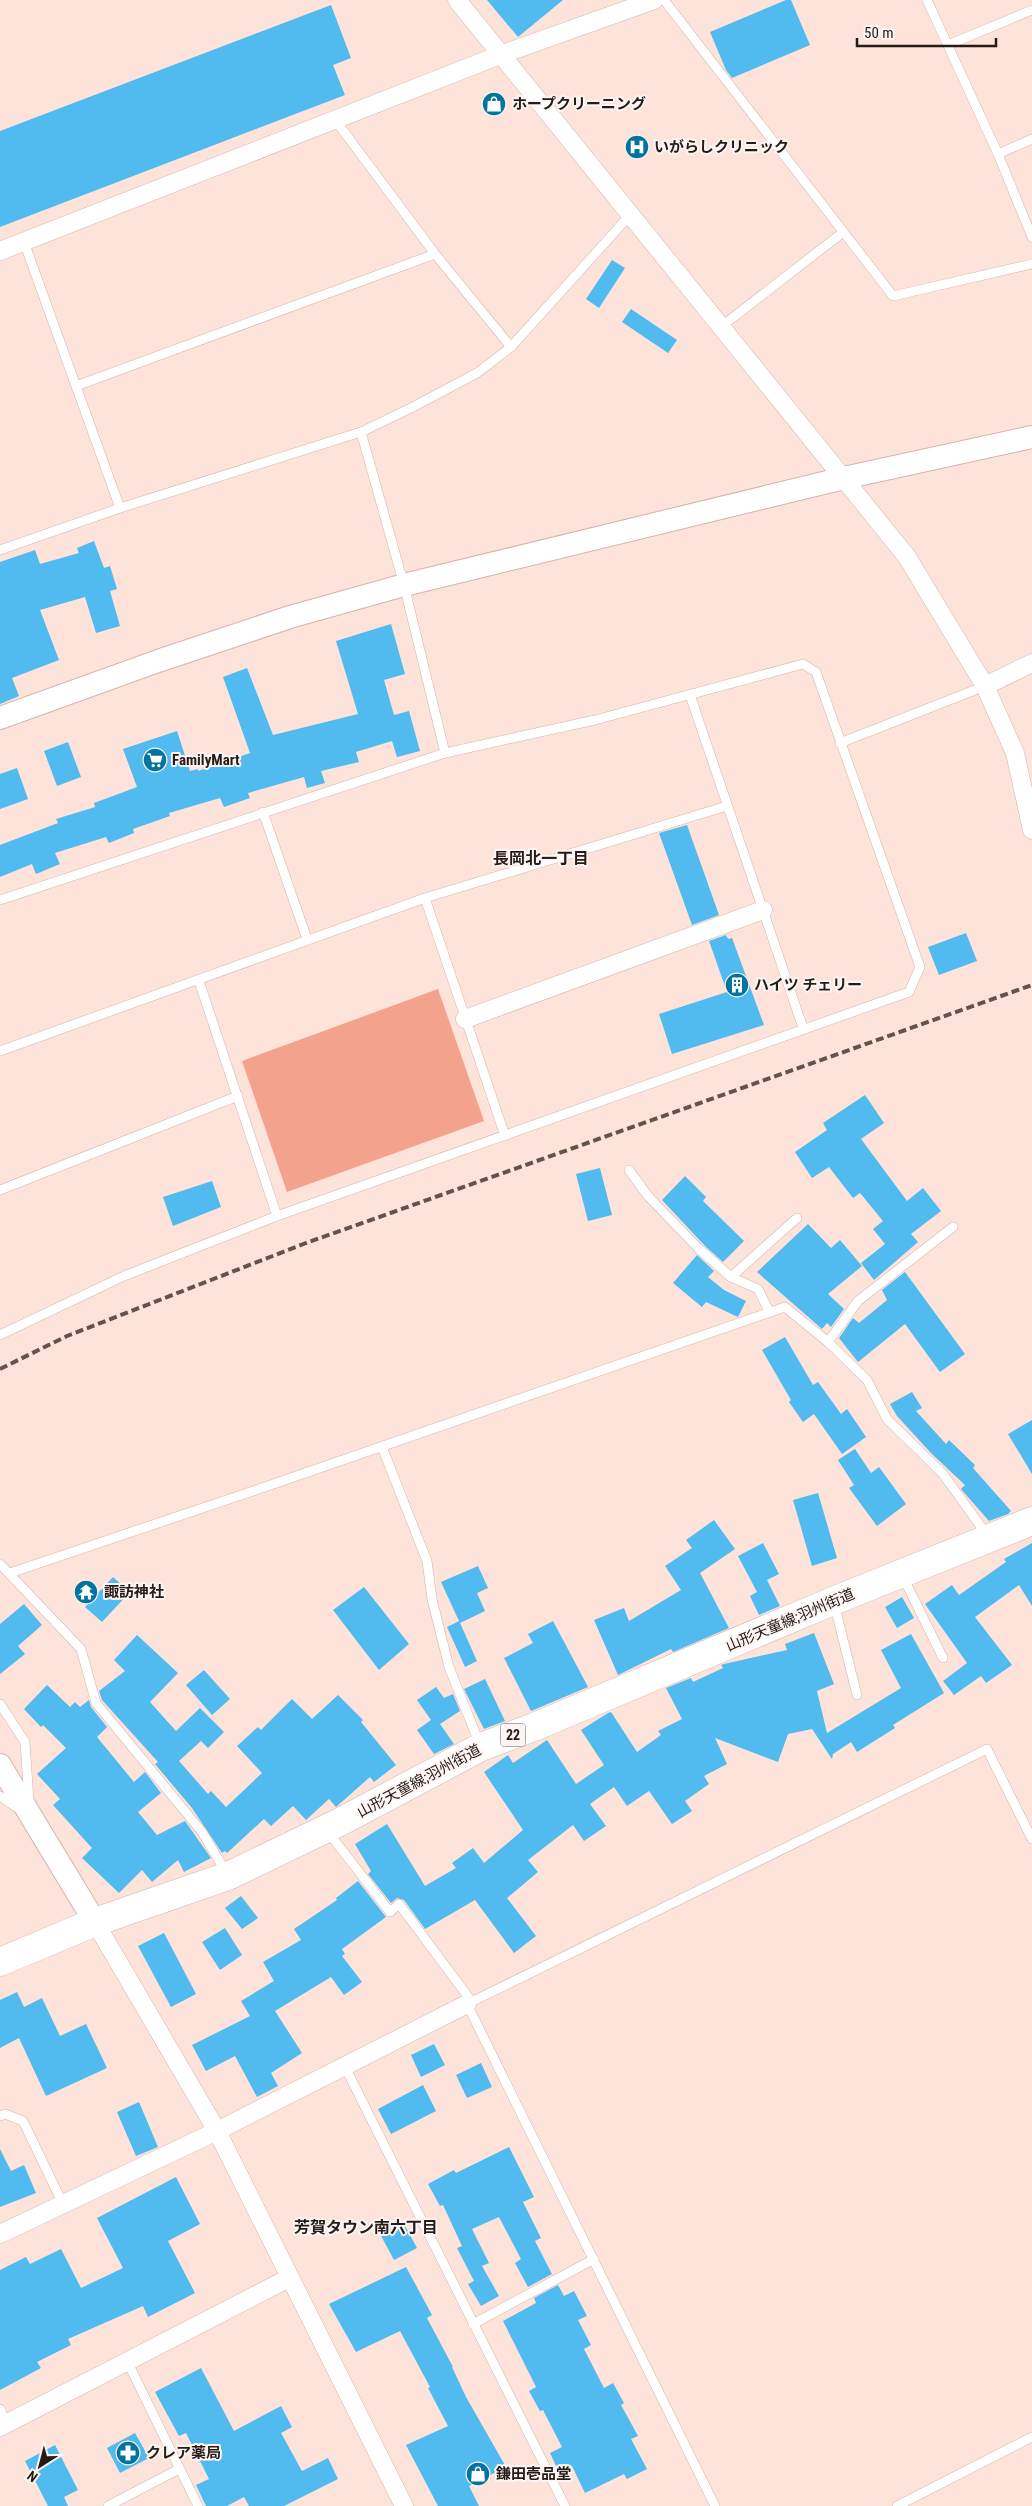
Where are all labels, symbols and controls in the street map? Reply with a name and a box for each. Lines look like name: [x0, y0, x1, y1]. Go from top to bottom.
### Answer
scale bar: [857, 15, 996, 47]
text: 50 m: [864, 24, 894, 42]
shop icon: ホープクリーニング: [481, 91, 507, 117]
place label: ホープクリーニング: [512, 95, 646, 113]
hospital icon: いがらしクリニック: [624, 134, 650, 160]
place label: いがらしクリニック: [654, 138, 789, 156]
supermarket icon: FamilyMart: [142, 747, 168, 773]
place label: FamilyMart: [172, 751, 240, 769]
district label: 長岡北一丁目: [493, 849, 589, 868]
building icon: ハイツ チェリー: [724, 972, 750, 998]
place label: ハイツ チェリー: [754, 976, 862, 994]
temple icon: 諏訪神社: [73, 1579, 99, 1605]
place label: 諏訪神社: [104, 1583, 164, 1601]
street label: 山形天童線;羽州街道: [723, 1585, 857, 1655]
road number: 22: [500, 1724, 526, 1746]
street label: 山形天童線;羽州街道: [354, 1741, 484, 1821]
district label: 芳賀タウン南六丁目: [294, 2218, 438, 2237]
pharmacy icon: クレア薬局: [115, 2440, 141, 2466]
north arrow: [15, 2441, 65, 2491]
place label: クレア薬局: [146, 2444, 221, 2462]
shop icon: 鎌田壱品堂: [465, 2461, 491, 2487]
place label: 鎌田壱品堂: [495, 2465, 571, 2483]
text: N: [24, 2468, 41, 2486]

